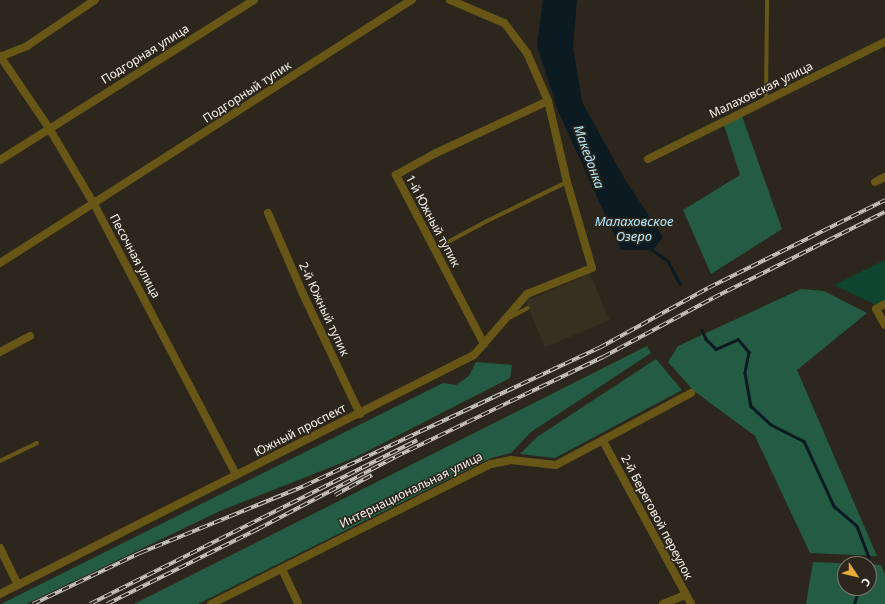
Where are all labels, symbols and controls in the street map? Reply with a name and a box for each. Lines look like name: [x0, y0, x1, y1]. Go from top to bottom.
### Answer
street label: Подгорная улица: [98, 21, 192, 87]
street label: Подгорный тупик: [200, 58, 294, 126]
street label: Малаховская улица: [707, 59, 815, 121]
water label: Македонка: [570, 123, 608, 191]
street label: 1-й Южный тупик: [403, 173, 463, 269]
street label: Песочная улица: [107, 211, 163, 301]
water label: Малаховское Озеро: [595, 214, 673, 245]
street label: 2-й Южный тупик: [296, 260, 352, 358]
street label: Южный проспект: [252, 401, 348, 459]
street label: Интернациональная улица: [337, 449, 485, 531]
street label: 2-й Береговой переулок: [618, 452, 696, 582]
north arrow: [837, 556, 877, 596]
text: С: [858, 575, 875, 590]

